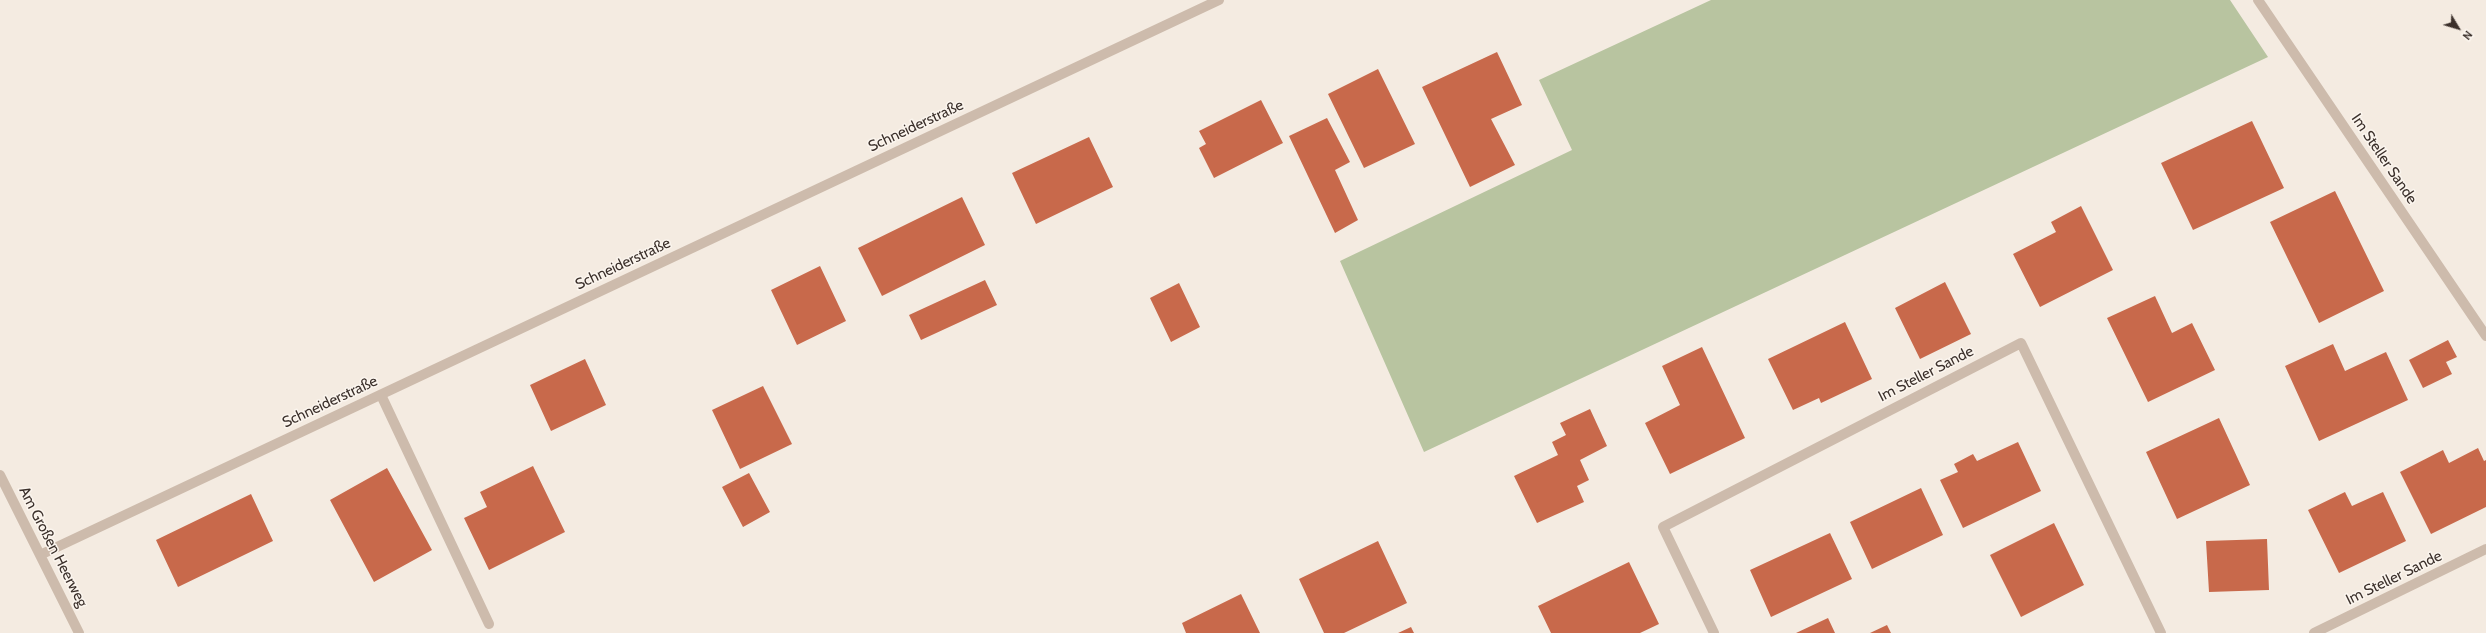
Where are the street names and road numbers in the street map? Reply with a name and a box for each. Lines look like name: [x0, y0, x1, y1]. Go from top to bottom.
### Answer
street label: Schneiderstraße: [865, 96, 967, 156]
street label: Im Steller Sande: [2347, 111, 2421, 207]
street label: Schneiderstraße: [572, 234, 674, 294]
street label: Im Steller Sande: [1875, 342, 1977, 406]
street label: Schneiderstraße: [279, 372, 381, 432]
street label: Am Großen Heerweg: [15, 484, 91, 610]
street label: Im Steller Sande: [2343, 547, 2445, 609]

